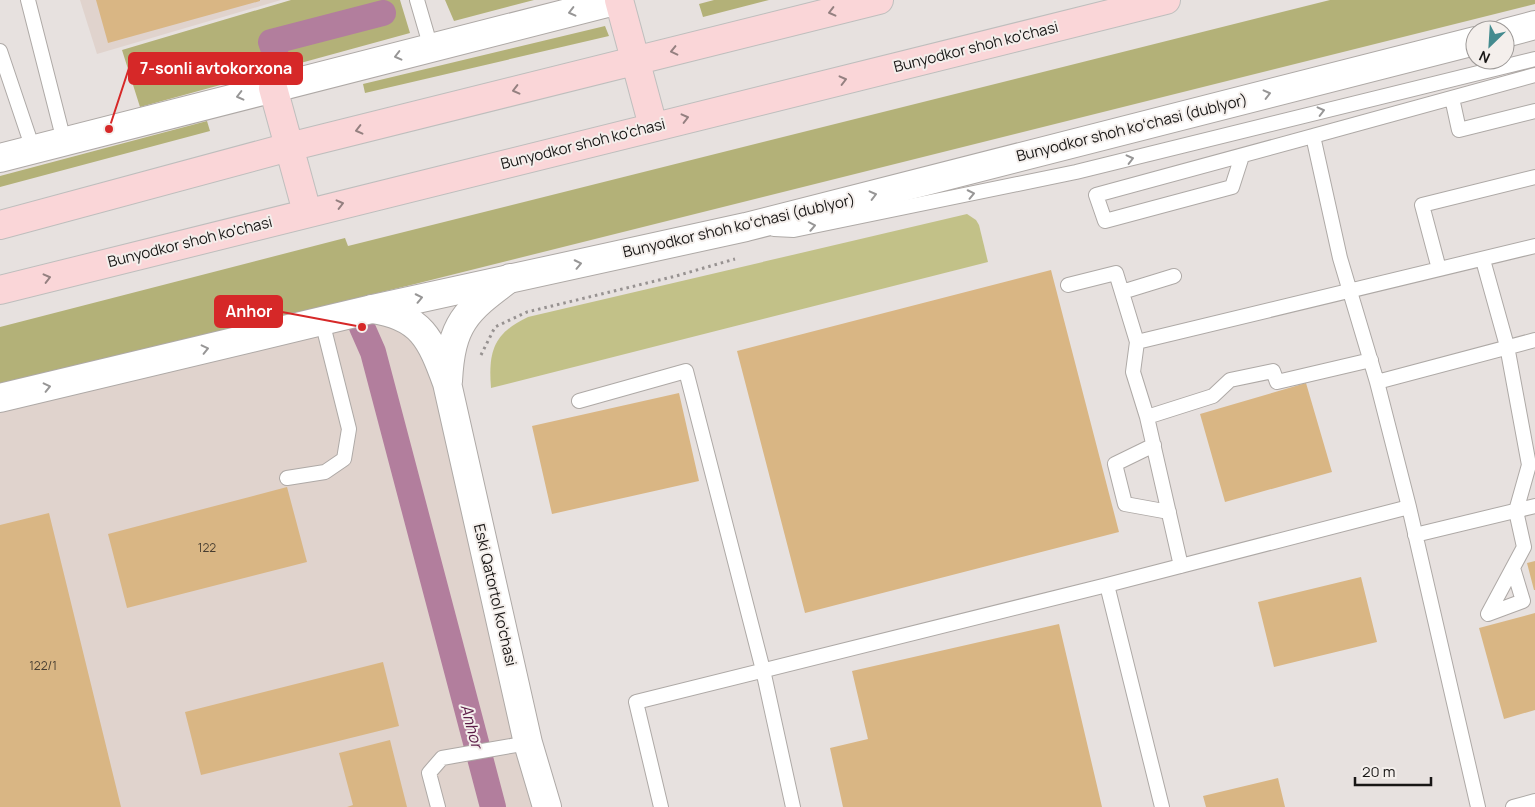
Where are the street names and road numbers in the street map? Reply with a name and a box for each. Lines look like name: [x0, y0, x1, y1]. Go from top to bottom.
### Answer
street label: Bunyodkor shoh ko'chasi: [891, 16, 1060, 77]
street label: Bunyodkor shoh koʻchasi (dublyor): [1014, 89, 1250, 166]
street label: Bunyodkor shoh ko'chasi: [498, 113, 667, 174]
street label: Bunyodkor shoh koʻchasi (dublyor): [621, 189, 857, 262]
street label: Bunyodkor shoh ko'chasi: [105, 211, 274, 272]
street label: Eski Qatortol ko'chasi: [469, 522, 522, 668]

